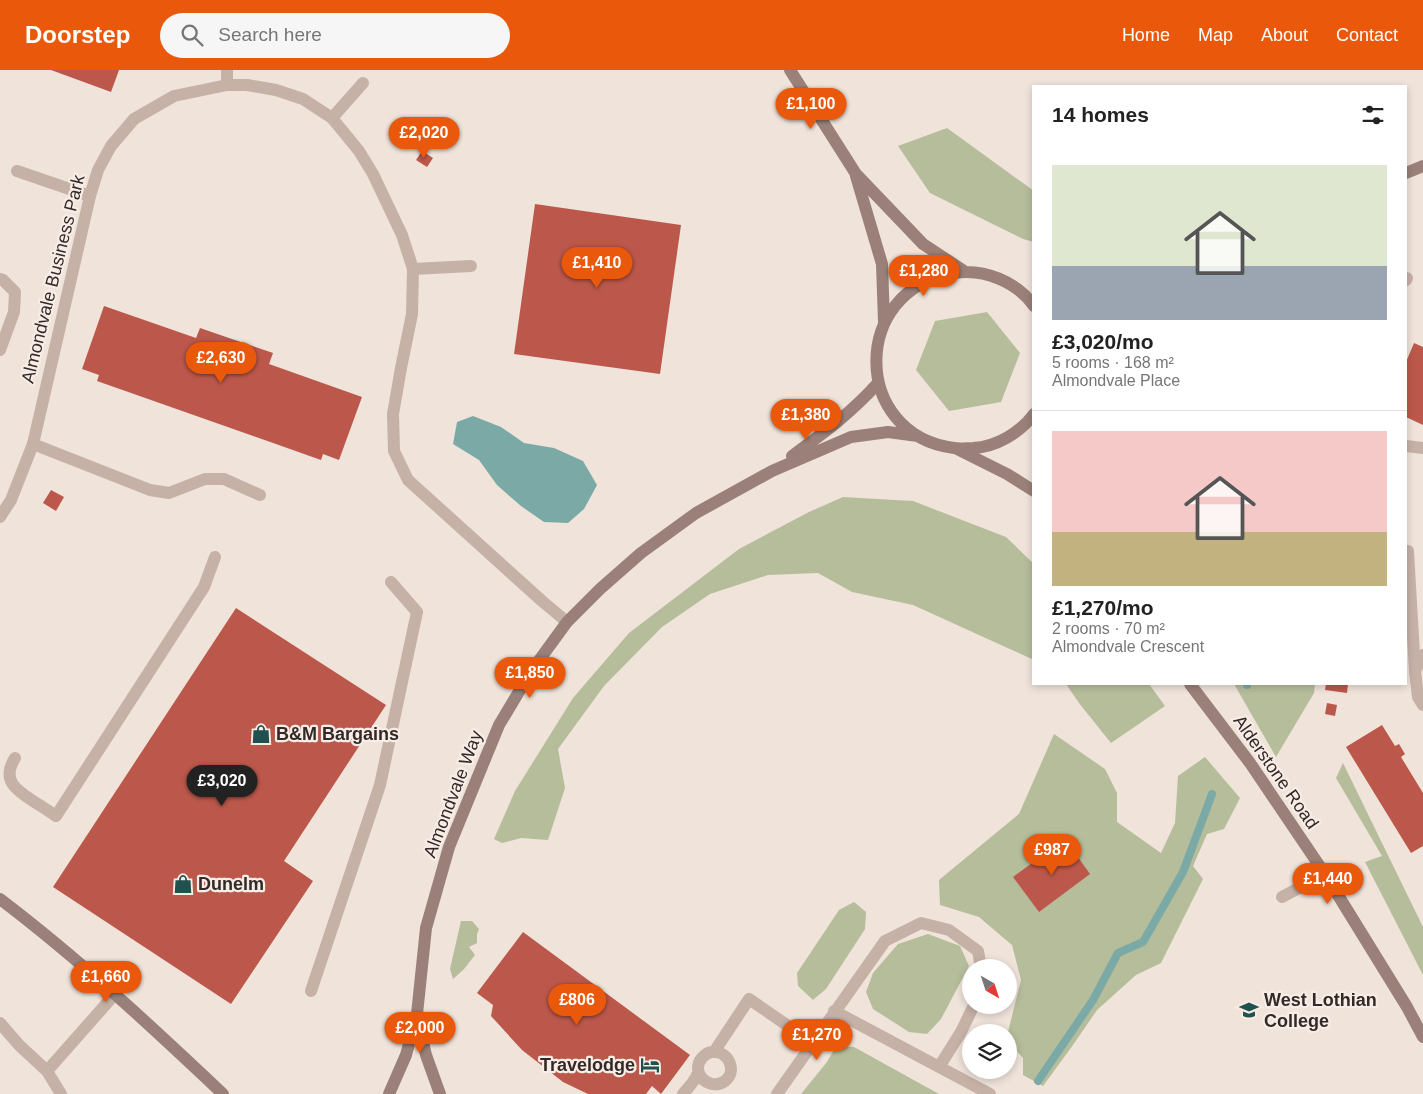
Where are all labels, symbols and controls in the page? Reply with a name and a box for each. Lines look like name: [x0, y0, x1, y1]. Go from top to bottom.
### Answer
search box: [160, 13, 510, 58]
text: Doorstep: [25, 21, 130, 48]
icon: search: [178, 21, 206, 49]
text: Search here: [218, 24, 322, 45]
text: Home: [1122, 25, 1170, 45]
text: Map: [1198, 25, 1233, 45]
text: About: [1261, 25, 1308, 45]
text: Contact: [1336, 25, 1398, 45]
pin: £1,100: [770, 88, 852, 130]
text: £1,100: [787, 95, 835, 112]
icon: filters: [1359, 101, 1387, 129]
text: 14 homes: [1052, 103, 1149, 126]
pin: £2,020: [383, 116, 465, 159]
text: £2,020: [400, 124, 448, 141]
street label: Almondvale Business Park: [17, 172, 89, 385]
icon: home: [1175, 198, 1265, 288]
pin: £1,410: [556, 246, 638, 289]
text: £1,410: [573, 254, 621, 271]
pin: £1,280: [883, 254, 965, 297]
text: £1,280: [900, 262, 948, 279]
text: £3,020/mo: [1052, 330, 1154, 353]
pin: £2,630: [180, 342, 262, 384]
text: £2,630: [197, 349, 245, 366]
text: 5 rooms · 168 m²: [1052, 354, 1174, 371]
text: Almondvale Place: [1052, 372, 1180, 389]
pin: £1,380: [765, 398, 847, 441]
text: £1,380: [782, 406, 830, 423]
icon: home: [1175, 463, 1265, 553]
text: £1,270/mo: [1052, 596, 1154, 619]
text: 2 rooms · 70 m²: [1052, 620, 1165, 637]
text: Almondvale Crescent: [1052, 638, 1204, 655]
pin: £1,850: [489, 656, 571, 699]
text: £1,850: [506, 664, 554, 681]
street label: Alderstone Road: [1229, 711, 1323, 833]
shop icon: B&M Bargains: [250, 723, 272, 745]
place label: B&M Bargains: [276, 724, 399, 744]
street label: Almondvale Way: [420, 728, 486, 860]
pin: £3,020: [181, 764, 263, 807]
text: £3,020: [198, 772, 246, 789]
pin: £987: [1022, 834, 1082, 876]
text: £987: [1034, 841, 1070, 858]
pin: £1,440: [1287, 862, 1369, 905]
text: £1,440: [1304, 870, 1352, 887]
shop icon: Dunelm: [172, 873, 194, 895]
place label: Dunelm: [198, 874, 264, 894]
north arrow: [962, 959, 1018, 1014]
map controls: [962, 959, 1017, 1079]
pin: £1,660: [65, 960, 147, 1003]
text: £1,660: [82, 968, 130, 985]
pin: £806: [547, 984, 607, 1026]
place label: West Lothian College: [1264, 990, 1377, 1031]
text: £806: [559, 991, 595, 1008]
school or university icon: West Lothian College: [1238, 999, 1260, 1021]
pin: £2,000: [379, 1012, 461, 1054]
pin: £1,270: [776, 1018, 858, 1061]
text: £2,000: [396, 1019, 444, 1036]
button: layers: [962, 1024, 1017, 1079]
text: £1,270: [793, 1026, 841, 1043]
hotel icon: Travelodge: [639, 1054, 661, 1076]
place label: Travelodge: [540, 1055, 635, 1075]

